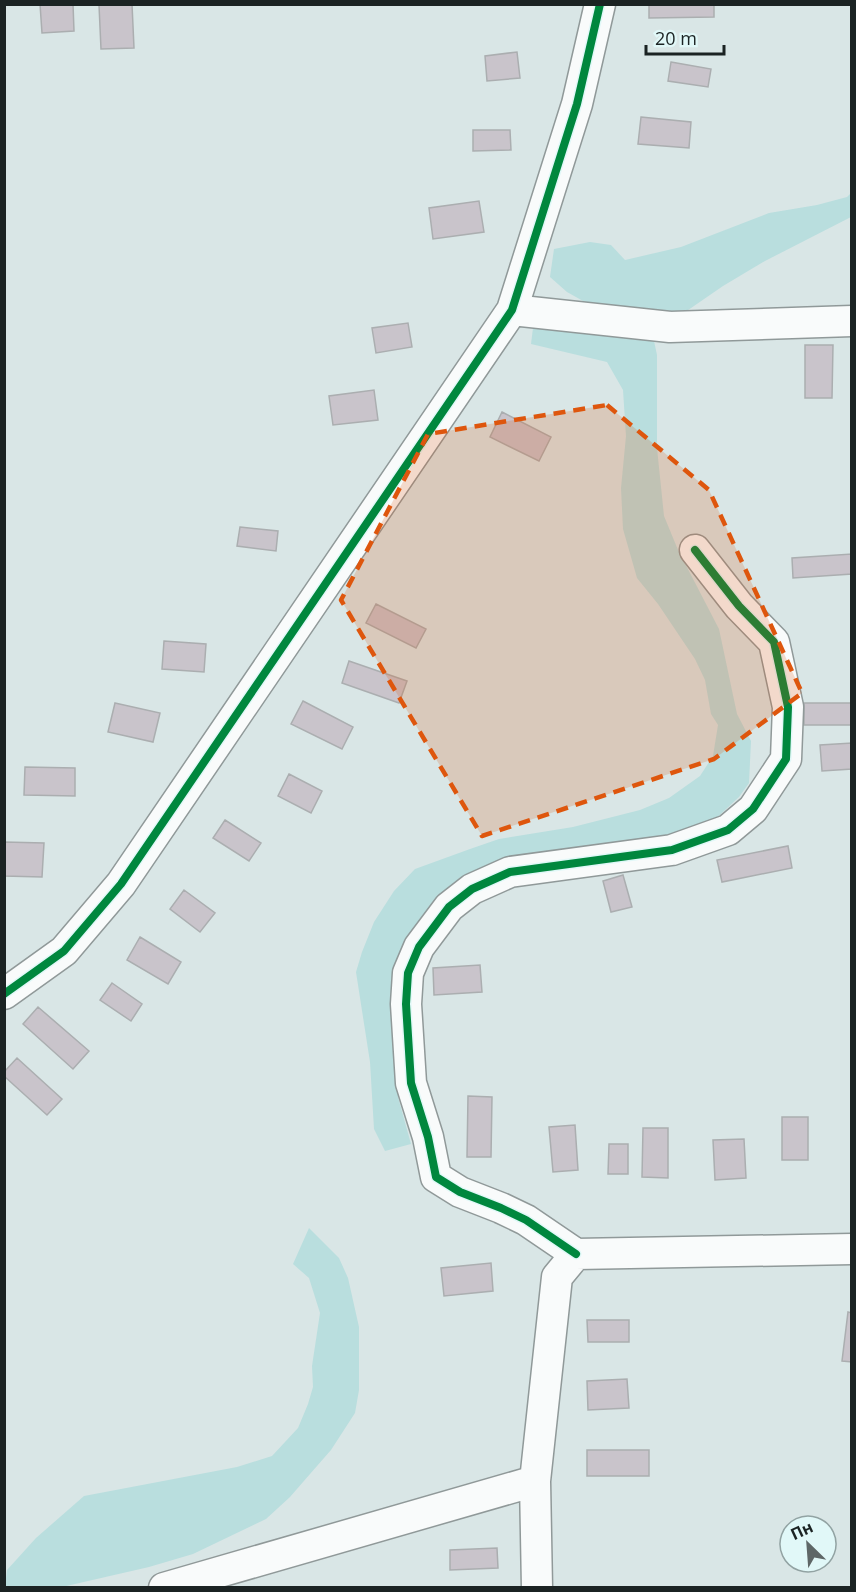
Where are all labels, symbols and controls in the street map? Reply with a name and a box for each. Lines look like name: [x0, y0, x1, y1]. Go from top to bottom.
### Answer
scale bar: [646, 18, 724, 56]
text: 20 m: [655, 26, 697, 50]
north arrow: [778, 1514, 838, 1574]
text: Пн: [787, 1516, 817, 1545]

